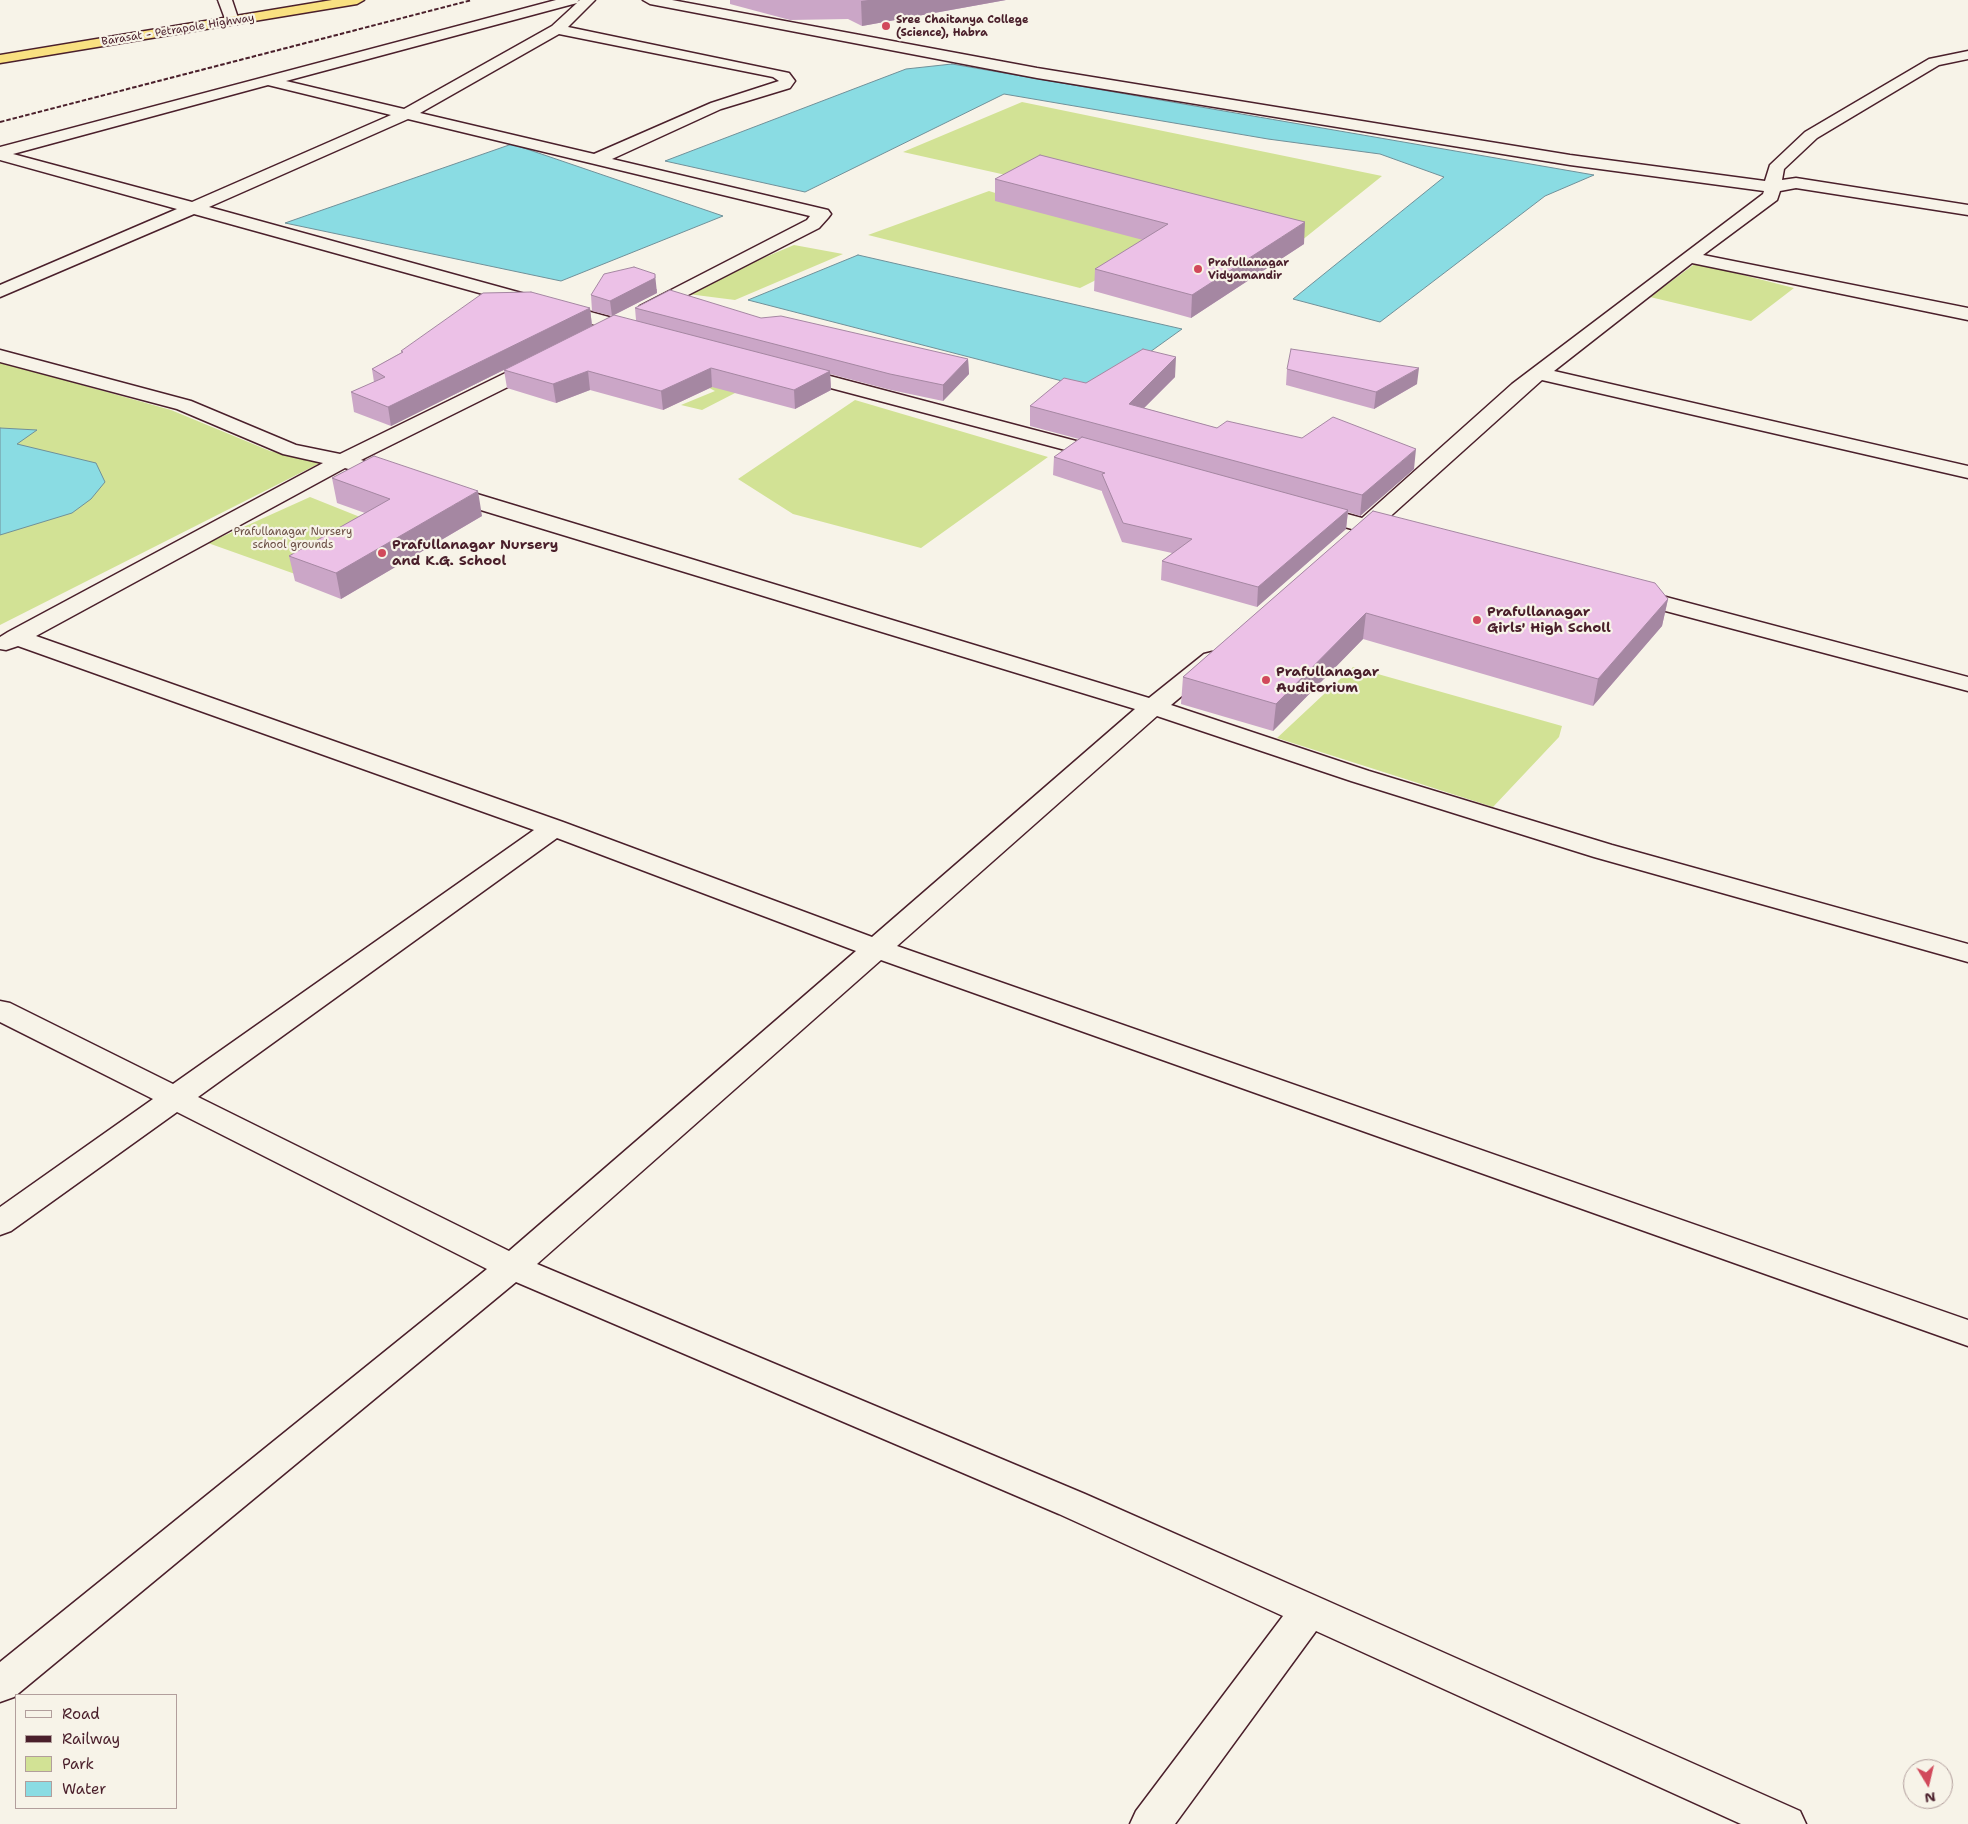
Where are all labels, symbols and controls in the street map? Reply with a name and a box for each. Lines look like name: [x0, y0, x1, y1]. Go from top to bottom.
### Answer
street label: Barasat - Petrapole Highway: [101, 11, 255, 49]
place label: Sree Chaitanya College (Science), Habra: [896, 13, 1029, 39]
marker: Sree Chaitanya College (Science), Habra: [880, 20, 892, 32]
place label: Prafullanagar Vidyamandir: [1208, 256, 1289, 282]
marker: Prafullanagar Vidyamandir: [1192, 263, 1204, 275]
park label: Prafullanagar Nursery school grounds: [234, 525, 352, 551]
place label: Prafullanagar Nursery and K.G. School: [392, 537, 558, 570]
marker: Prafullanagar Nursery and K.G. School: [376, 547, 388, 559]
place label: Prafullanagar Girls' High Scholl: [1487, 604, 1611, 636]
marker: Prafullanagar Girls' High Scholl: [1471, 614, 1483, 626]
place label: Prafullanagar Auditorium: [1276, 664, 1379, 696]
marker: Prafullanagar Auditorium: [1260, 674, 1272, 686]
legend: [15, 1694, 178, 1809]
text: Road: [62, 1704, 100, 1724]
text: Railway: [62, 1729, 120, 1749]
text: Park: [62, 1754, 94, 1774]
north arrow: [1903, 1759, 1953, 1809]
text: Water: [62, 1779, 106, 1799]
text: N: [1923, 1788, 1937, 1808]

